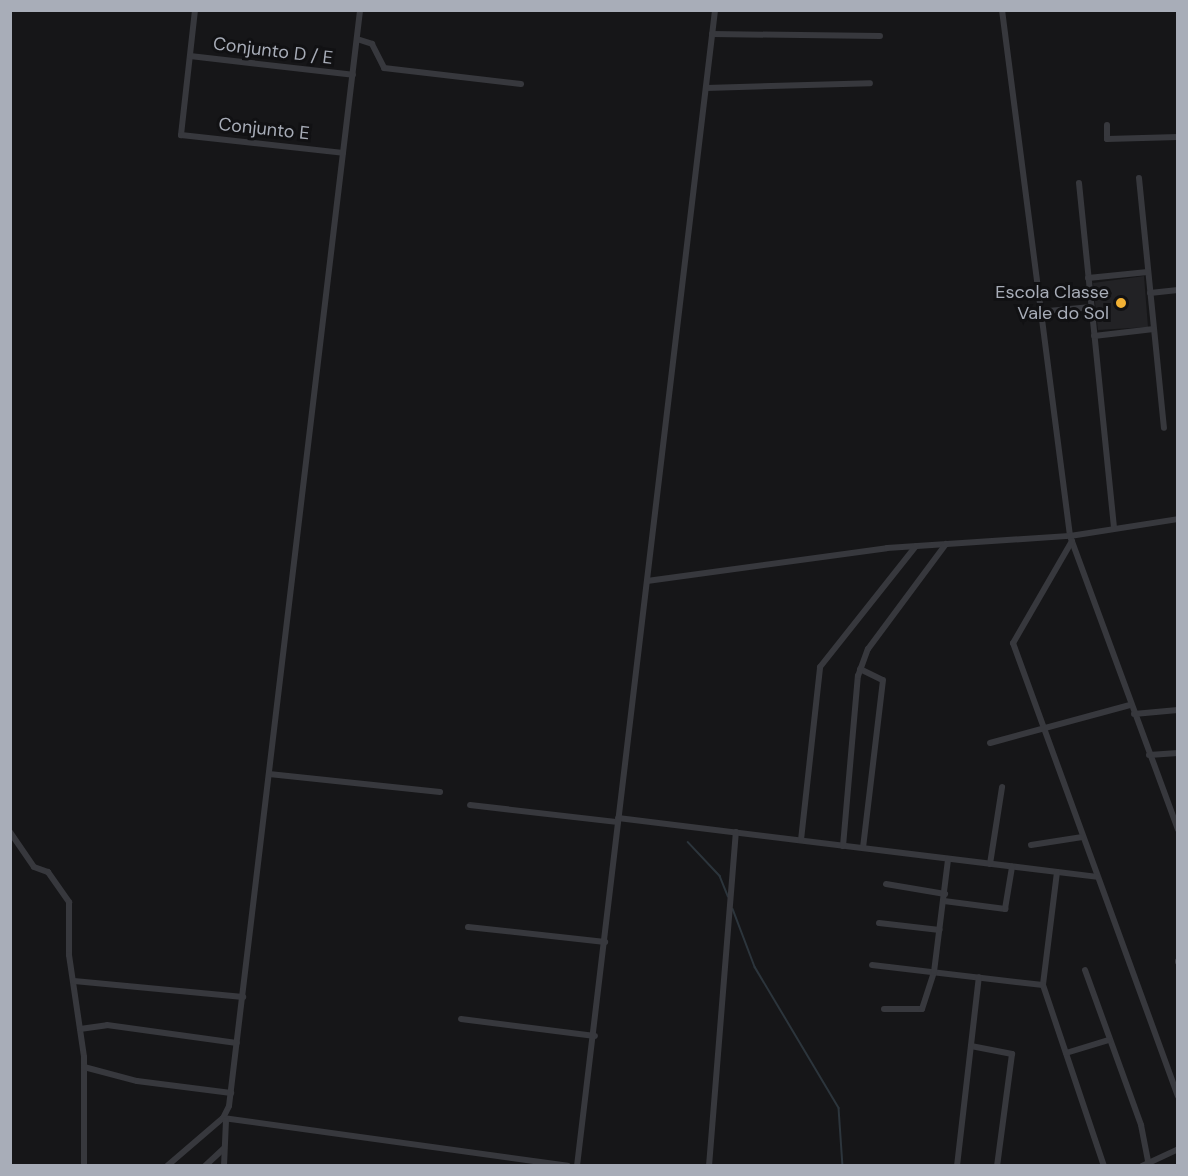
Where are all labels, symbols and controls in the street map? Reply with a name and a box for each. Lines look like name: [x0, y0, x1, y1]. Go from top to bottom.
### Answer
street label: Conjunto D / E: [212, 33, 334, 69]
street label: Conjunto E: [217, 113, 311, 145]
place label: Escola Classe Vale do Sol: [995, 282, 1109, 324]
marker: Escola Classe Vale do Sol: [1114, 296, 1128, 310]

